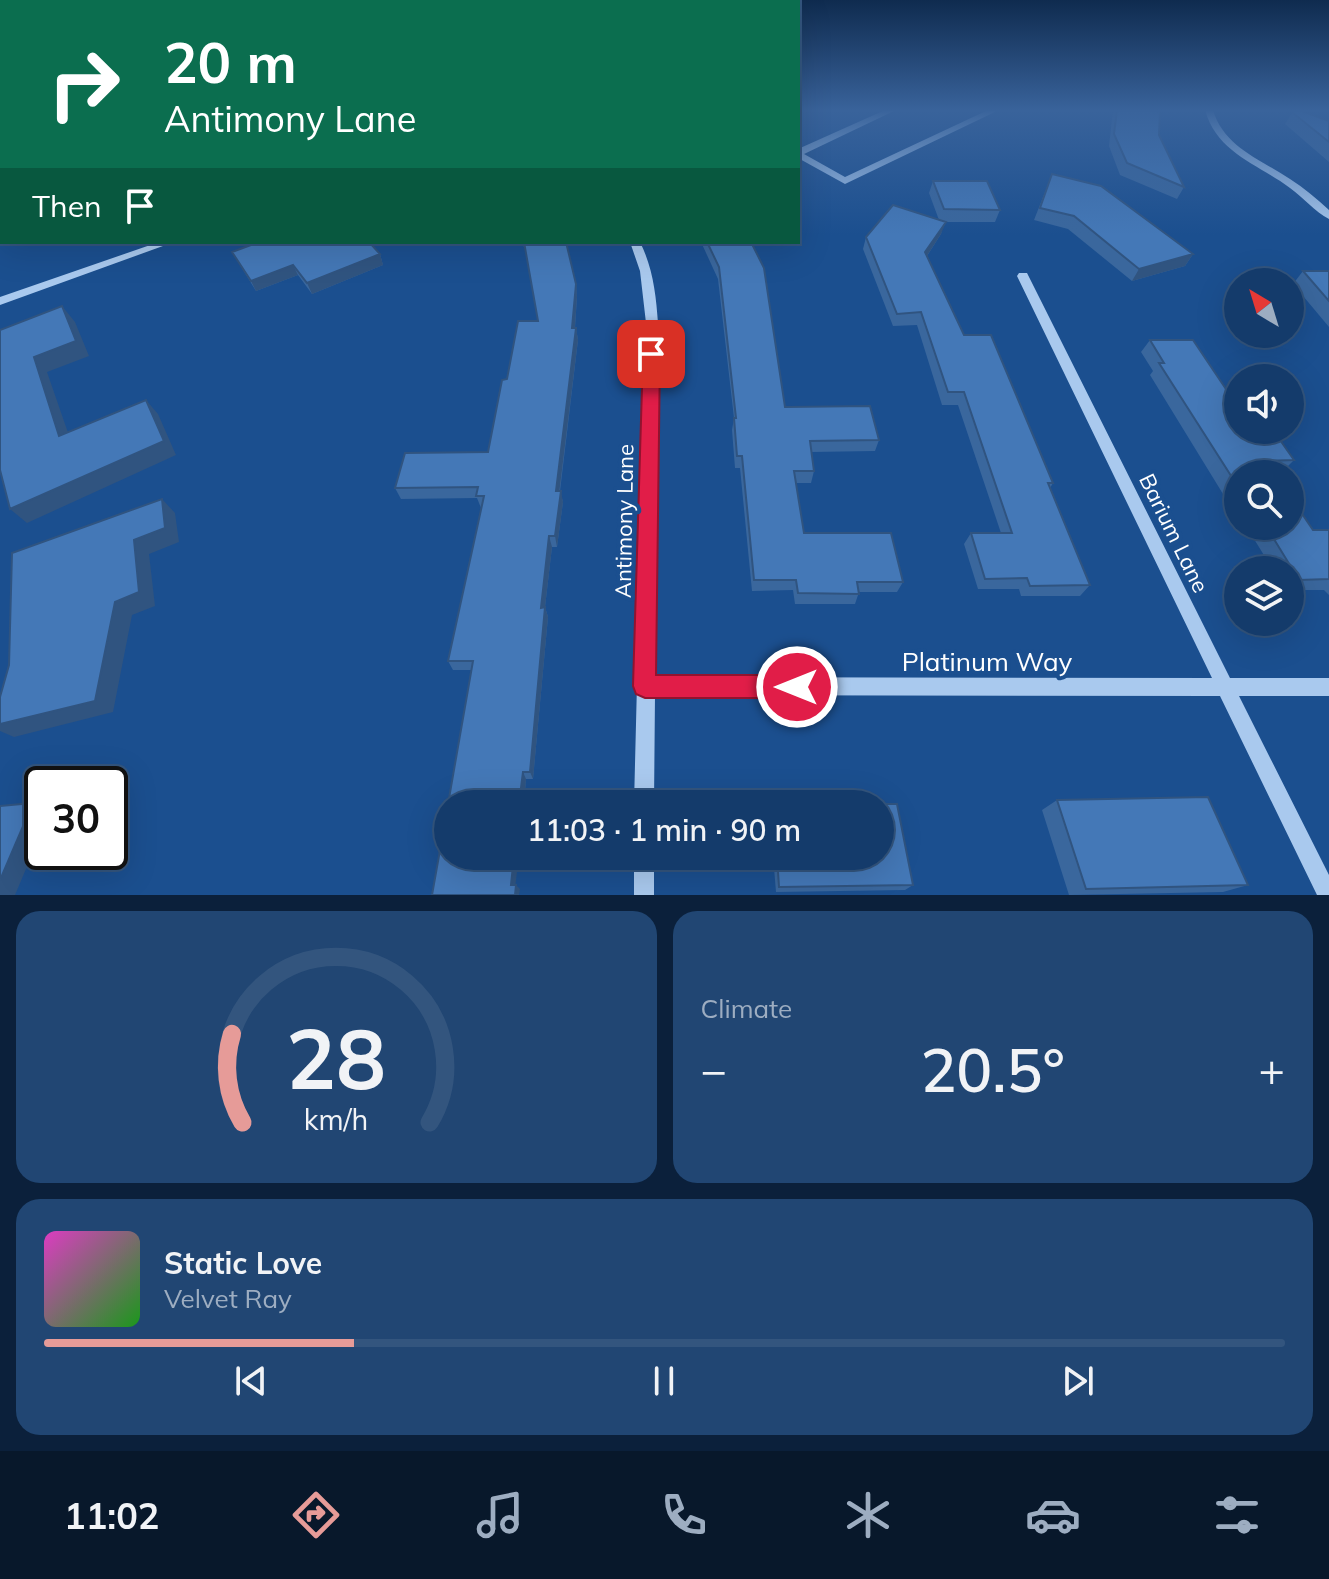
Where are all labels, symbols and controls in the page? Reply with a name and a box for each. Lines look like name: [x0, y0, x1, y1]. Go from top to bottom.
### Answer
text: 20 m: [164, 27, 297, 97]
icon: right: [32, 32, 136, 136]
text: Antimony Lane: [164, 96, 416, 141]
icon: arrive: [118, 184, 162, 228]
text: Then: [32, 187, 102, 225]
north arrow: [1224, 268, 1304, 348]
map controls: [1224, 268, 1304, 636]
pin: [617, 320, 685, 388]
icon: arrive: [629, 332, 673, 376]
button: sound: [1224, 364, 1304, 444]
street label: Antimony Lane: [609, 444, 639, 598]
button: search: [1224, 460, 1304, 540]
street label: Barium Lane: [1133, 469, 1215, 597]
button: layers: [1224, 556, 1304, 636]
position arrow: [755, 645, 839, 729]
street label: Platinum Way: [902, 645, 1072, 678]
speed limit sign: 30: [24, 766, 128, 870]
text: 11:03 · 1 min · 90 m: [527, 811, 801, 849]
text: Climate: [701, 992, 792, 1025]
text: 28: [286, 1005, 386, 1110]
text: 20.5°: [920, 1032, 1065, 1107]
text: −: [701, 1042, 727, 1097]
text: +: [1259, 1042, 1285, 1097]
text: km/h: [304, 1101, 369, 1137]
text: Static Love: [164, 1244, 322, 1282]
text: Velvet Ray: [164, 1282, 292, 1315]
icon: previous: [229, 1359, 273, 1403]
icon: pause: [642, 1359, 686, 1403]
icon: next: [1056, 1359, 1100, 1403]
icon: directions: [288, 1487, 344, 1543]
icon: music: [472, 1487, 528, 1543]
icon: phone: [656, 1487, 712, 1543]
icon: climate: [840, 1487, 896, 1543]
icon: car: [1025, 1487, 1081, 1543]
icon: filters: [1209, 1487, 1265, 1543]
text: 11:02: [64, 1493, 159, 1538]

